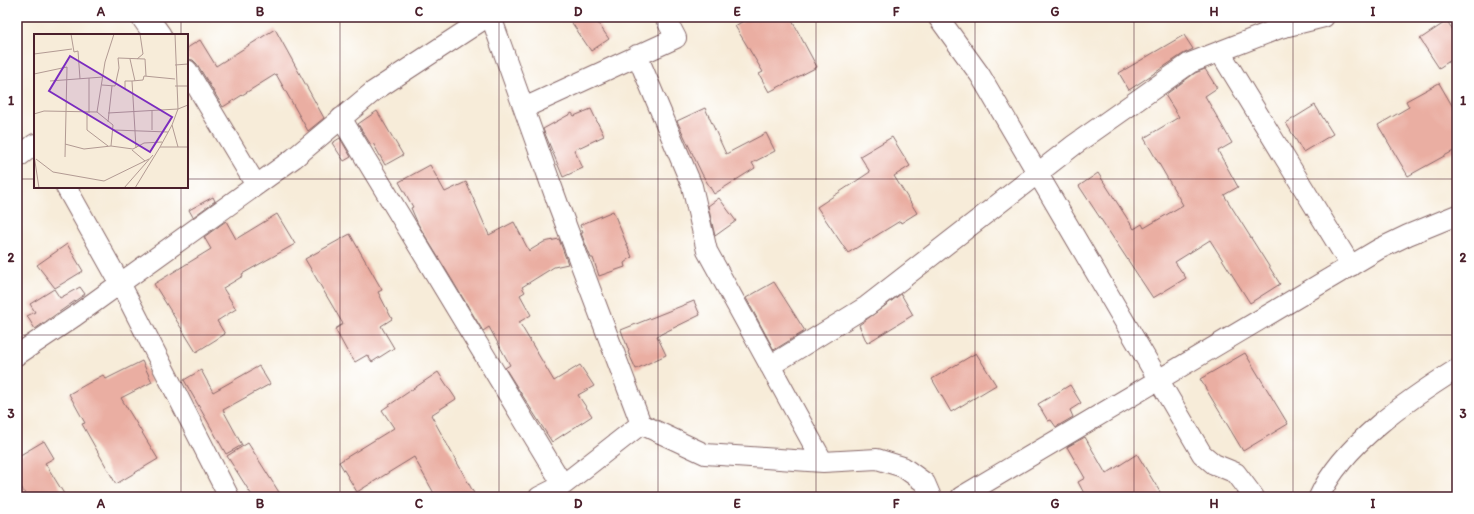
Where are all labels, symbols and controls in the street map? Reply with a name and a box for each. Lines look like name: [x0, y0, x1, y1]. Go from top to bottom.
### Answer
text: A: [96, 4, 106, 19]
text: B: [256, 4, 265, 19]
text: C: [415, 4, 424, 19]
text: D: [574, 4, 583, 19]
text: E: [733, 4, 741, 19]
text: F: [893, 4, 900, 19]
text: G: [1051, 4, 1060, 19]
text: H: [1210, 4, 1219, 19]
text: I: [1371, 4, 1376, 19]
inset map: [34, 34, 188, 188]
text: 1: [8, 93, 14, 108]
text: 1: [1460, 93, 1466, 108]
text: 2: [8, 250, 15, 265]
text: 2: [1460, 250, 1467, 265]
text: 3: [7, 406, 15, 421]
text: 3: [1459, 406, 1467, 421]
text: A: [96, 496, 106, 511]
text: B: [256, 496, 265, 511]
text: C: [415, 496, 424, 511]
text: D: [574, 496, 583, 511]
text: E: [733, 496, 741, 511]
text: F: [893, 496, 900, 511]
text: G: [1051, 496, 1060, 511]
text: H: [1210, 496, 1219, 511]
text: I: [1371, 496, 1376, 511]

